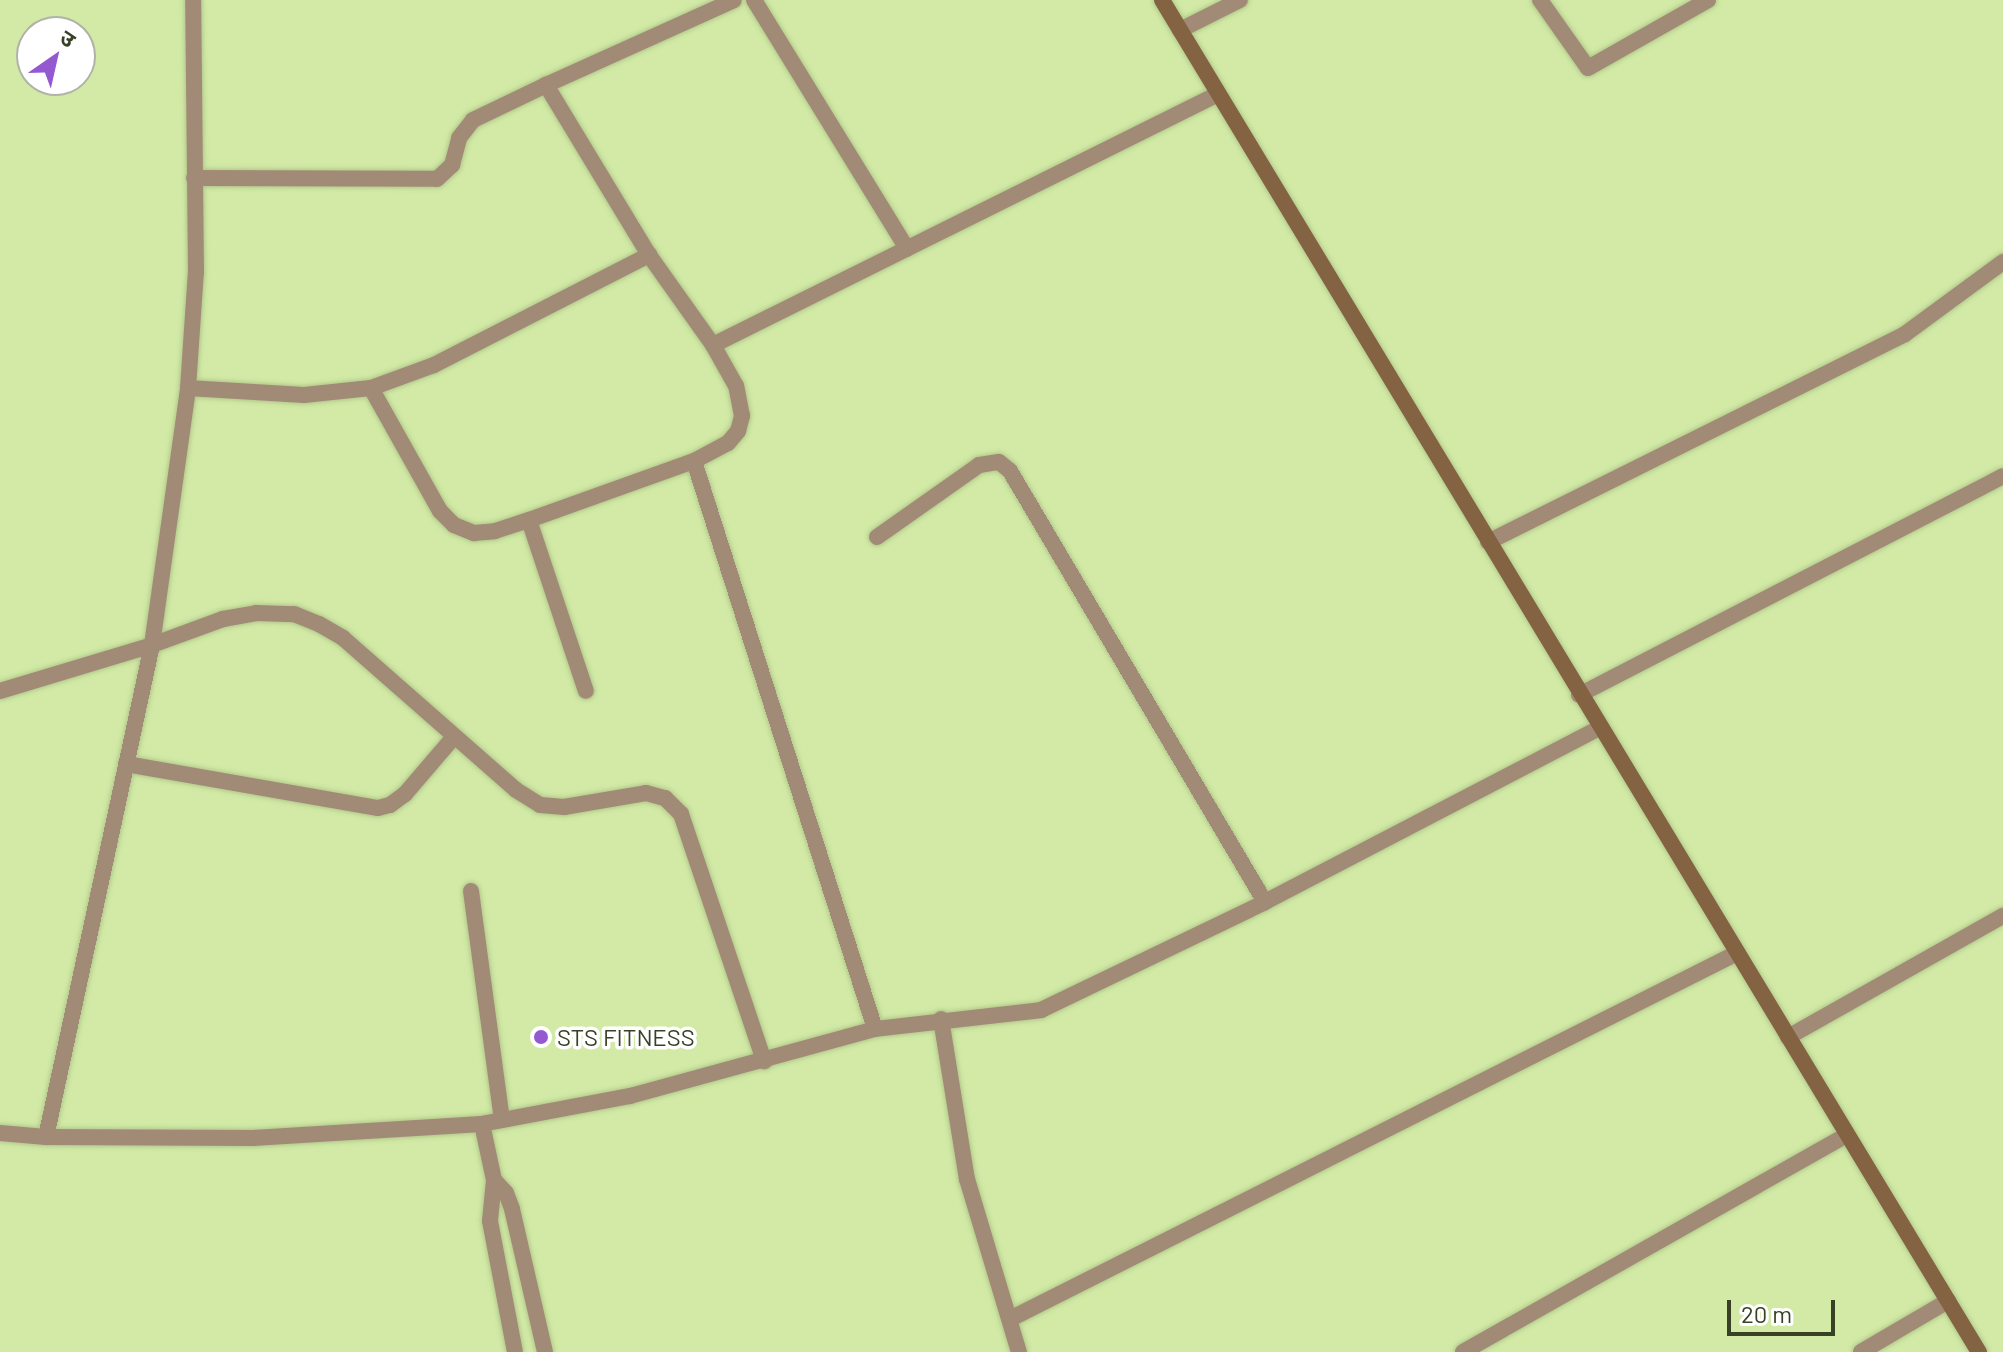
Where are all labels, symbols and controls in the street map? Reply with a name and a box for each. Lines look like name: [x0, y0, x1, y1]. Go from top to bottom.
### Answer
north arrow: [16, 16, 96, 96]
text: उ: [56, 23, 81, 52]
place label: STS FITNESS: [557, 1023, 695, 1051]
marker: STS FITNESS: [532, 1028, 550, 1046]
scale bar: [1731, 1284, 1839, 1334]
text: 20 m: [1741, 1299, 1792, 1328]

